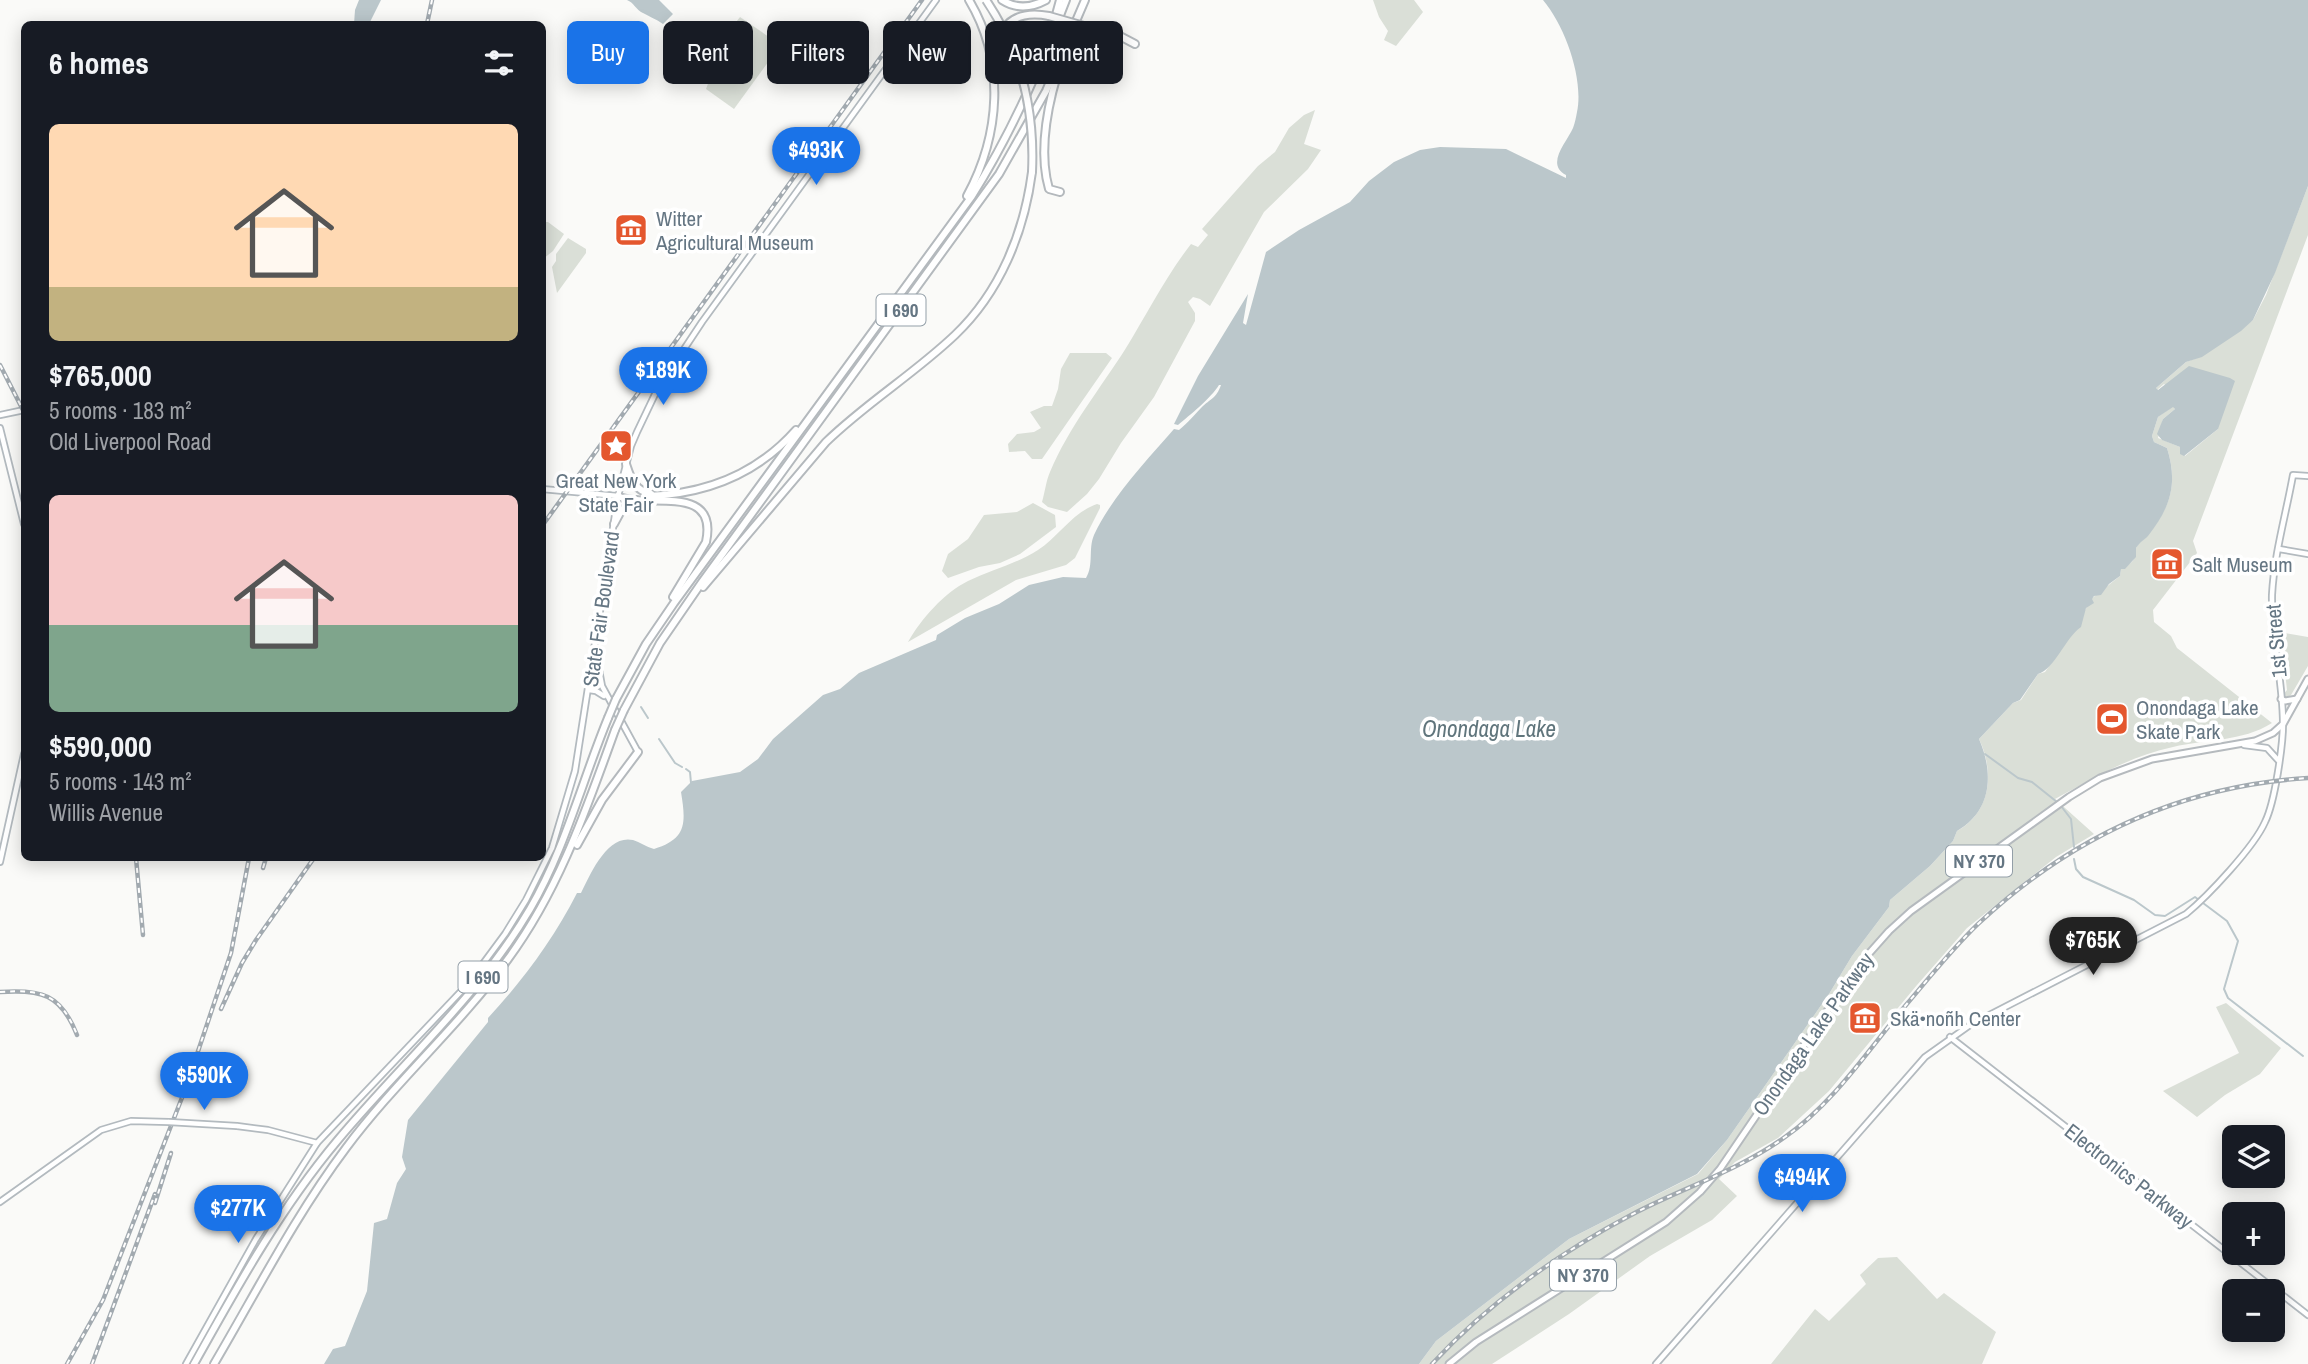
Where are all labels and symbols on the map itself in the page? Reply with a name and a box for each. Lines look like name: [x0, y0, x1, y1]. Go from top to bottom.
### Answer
pin: $493K: [767, 128, 865, 187]
place label: Witter Agricultural Museum: [655, 204, 814, 257]
museum icon: Witter Agricultural Museum: [612, 211, 650, 249]
road number: I 690: [876, 294, 926, 326]
pin: $189K: [614, 348, 712, 407]
place icon: Great New York State Fair: [597, 427, 635, 465]
place label: Great New York State Fair: [556, 466, 677, 519]
street label: State Fair Boulevard: [576, 529, 626, 689]
museum icon: Salt Museum: [2148, 545, 2186, 583]
place label: Salt Museum: [2192, 550, 2293, 579]
street label: 1st Street: [2258, 603, 2294, 679]
place label: Onondaga Lake Skate Park: [2136, 693, 2259, 746]
sports icon: Onondaga Lake Skate Park: [2093, 700, 2131, 738]
water label: Onondaga Lake: [1422, 713, 1556, 744]
road number: NY 370: [1946, 846, 2012, 876]
pin: $765K: [2044, 918, 2142, 977]
street label: Onondaga Lake Parkway: [1746, 946, 1881, 1122]
road number: I 690: [458, 962, 508, 993]
museum icon: Skä•noñh Center: [1846, 999, 1884, 1037]
place label: Skä•noñh Center: [1890, 1004, 2021, 1033]
pin: $590K: [155, 1052, 253, 1112]
street label: Electronics Parkway: [2059, 1117, 2200, 1236]
pin: $494K: [1753, 1154, 1851, 1214]
pin: $277K: [189, 1186, 287, 1245]
road number: NY 370: [1550, 1260, 1616, 1290]

